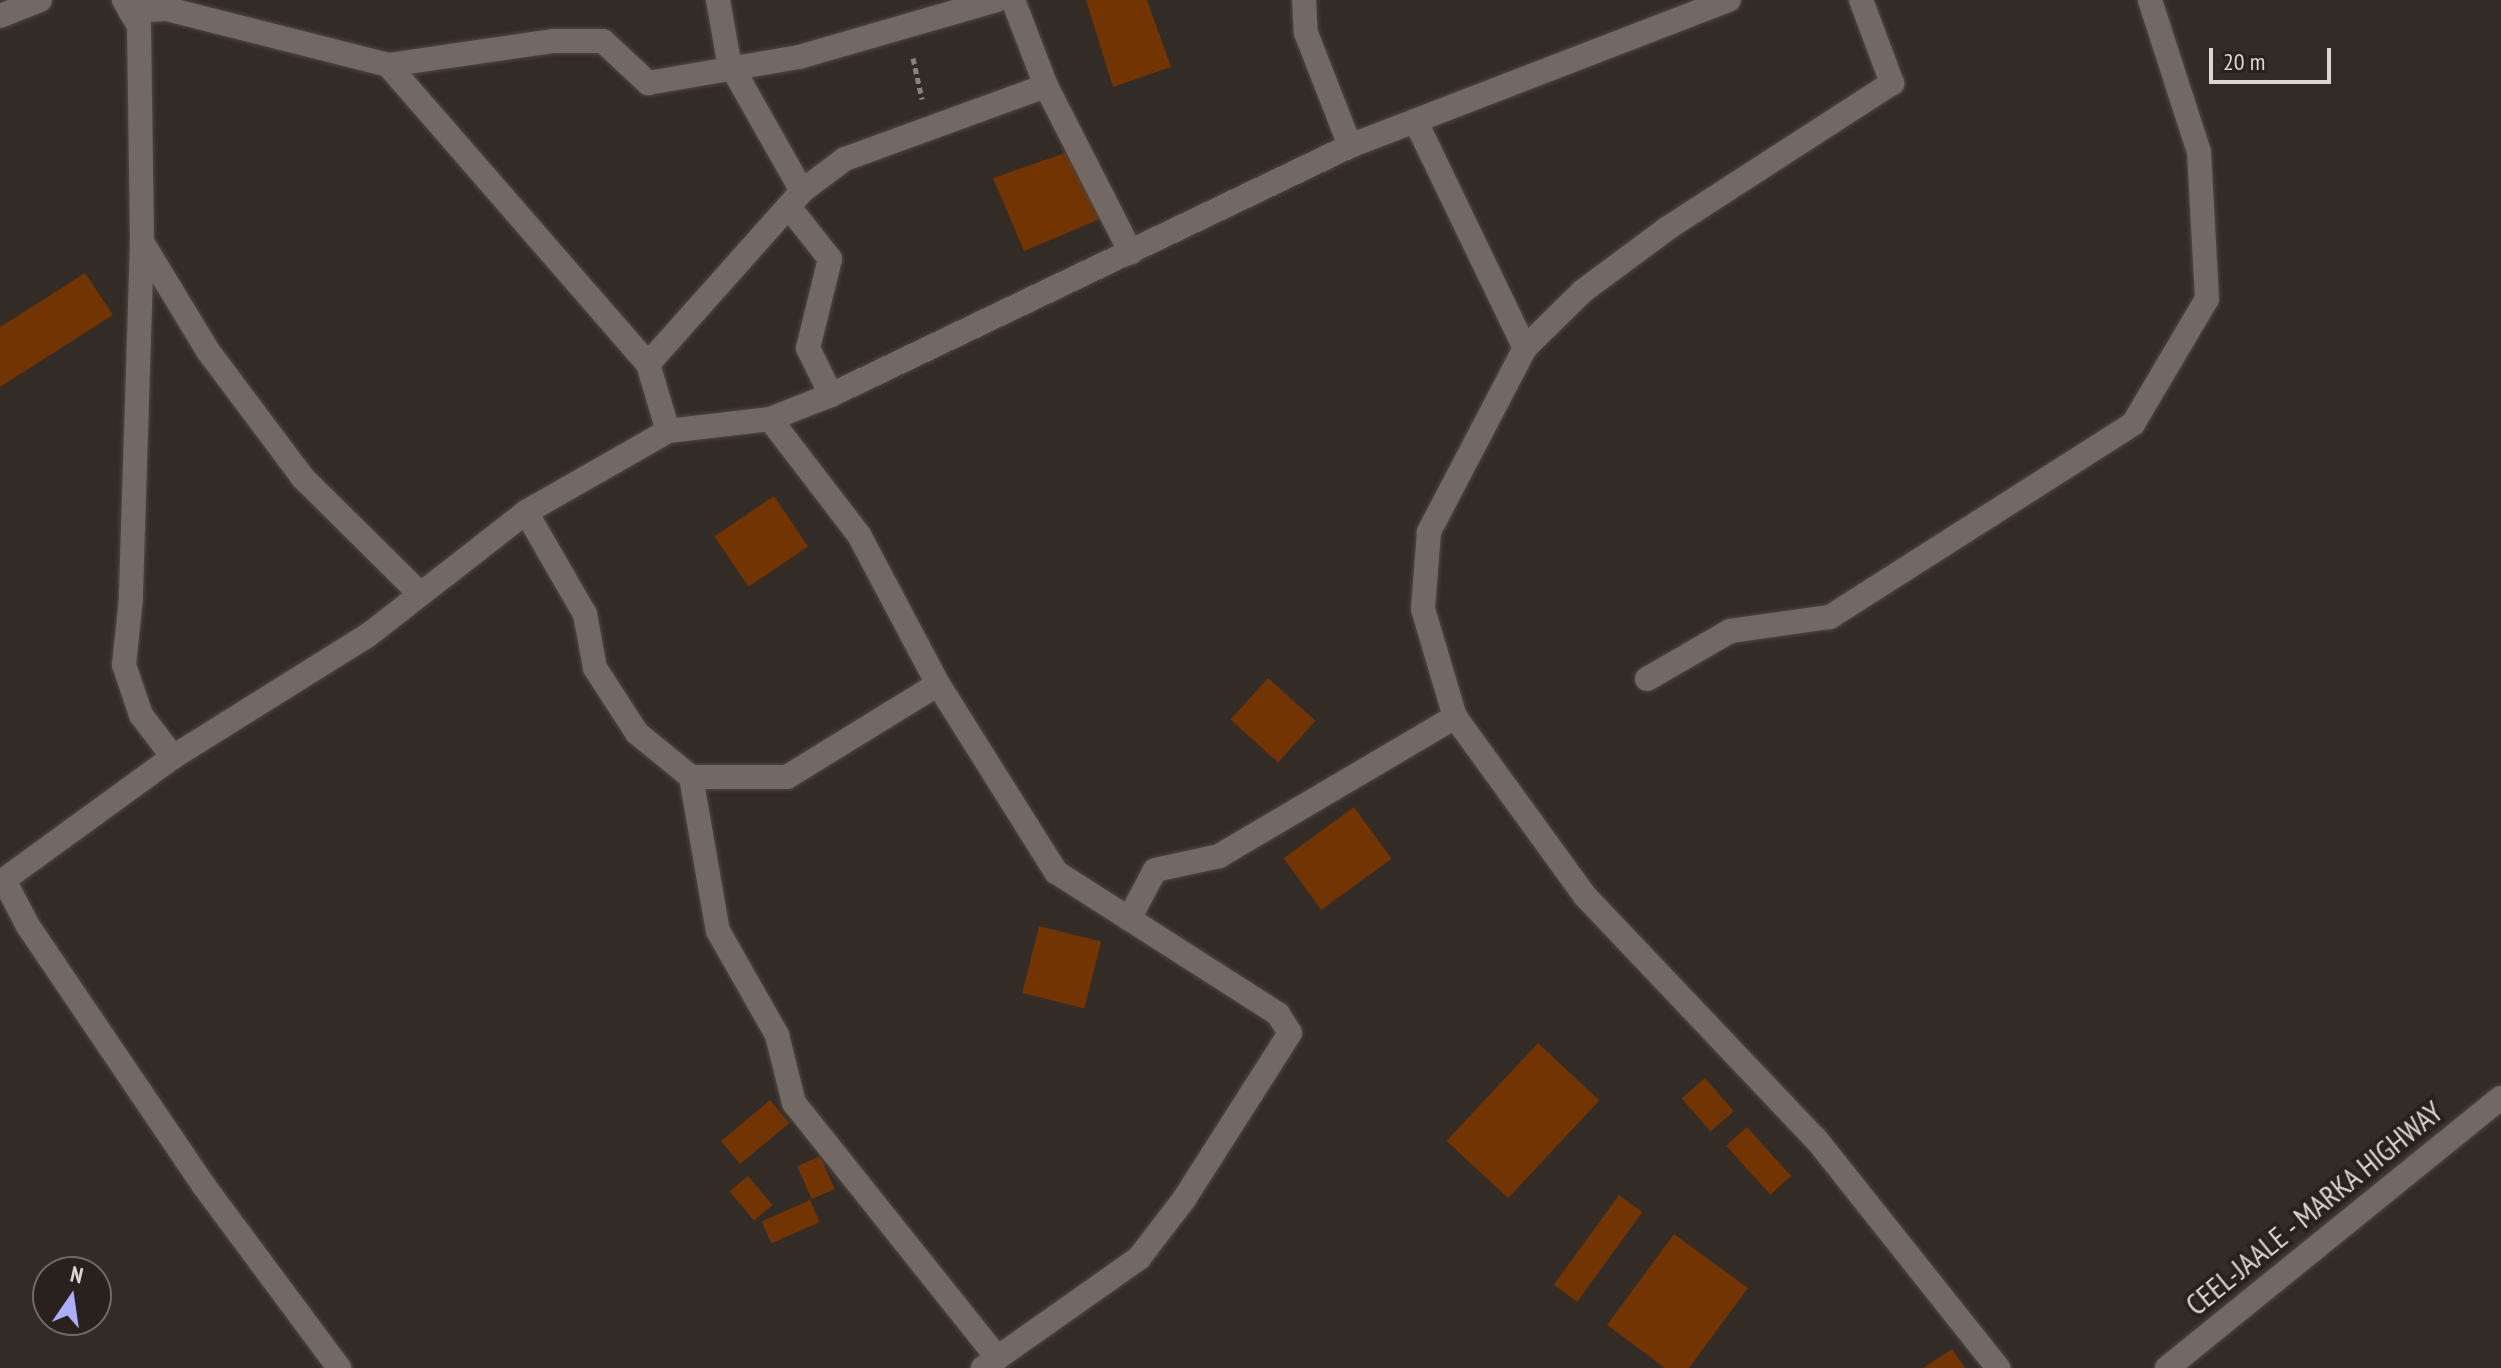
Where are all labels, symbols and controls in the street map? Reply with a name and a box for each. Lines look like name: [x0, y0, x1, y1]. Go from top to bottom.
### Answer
scale bar: [2213, 32, 2335, 82]
text: 20 m: [2223, 46, 2265, 77]
street label: CEEL-JAALE - MARKA HIGHWAY: [2177, 1092, 2451, 1324]
north arrow: [32, 1256, 112, 1336]
text: N: [68, 1260, 86, 1290]

